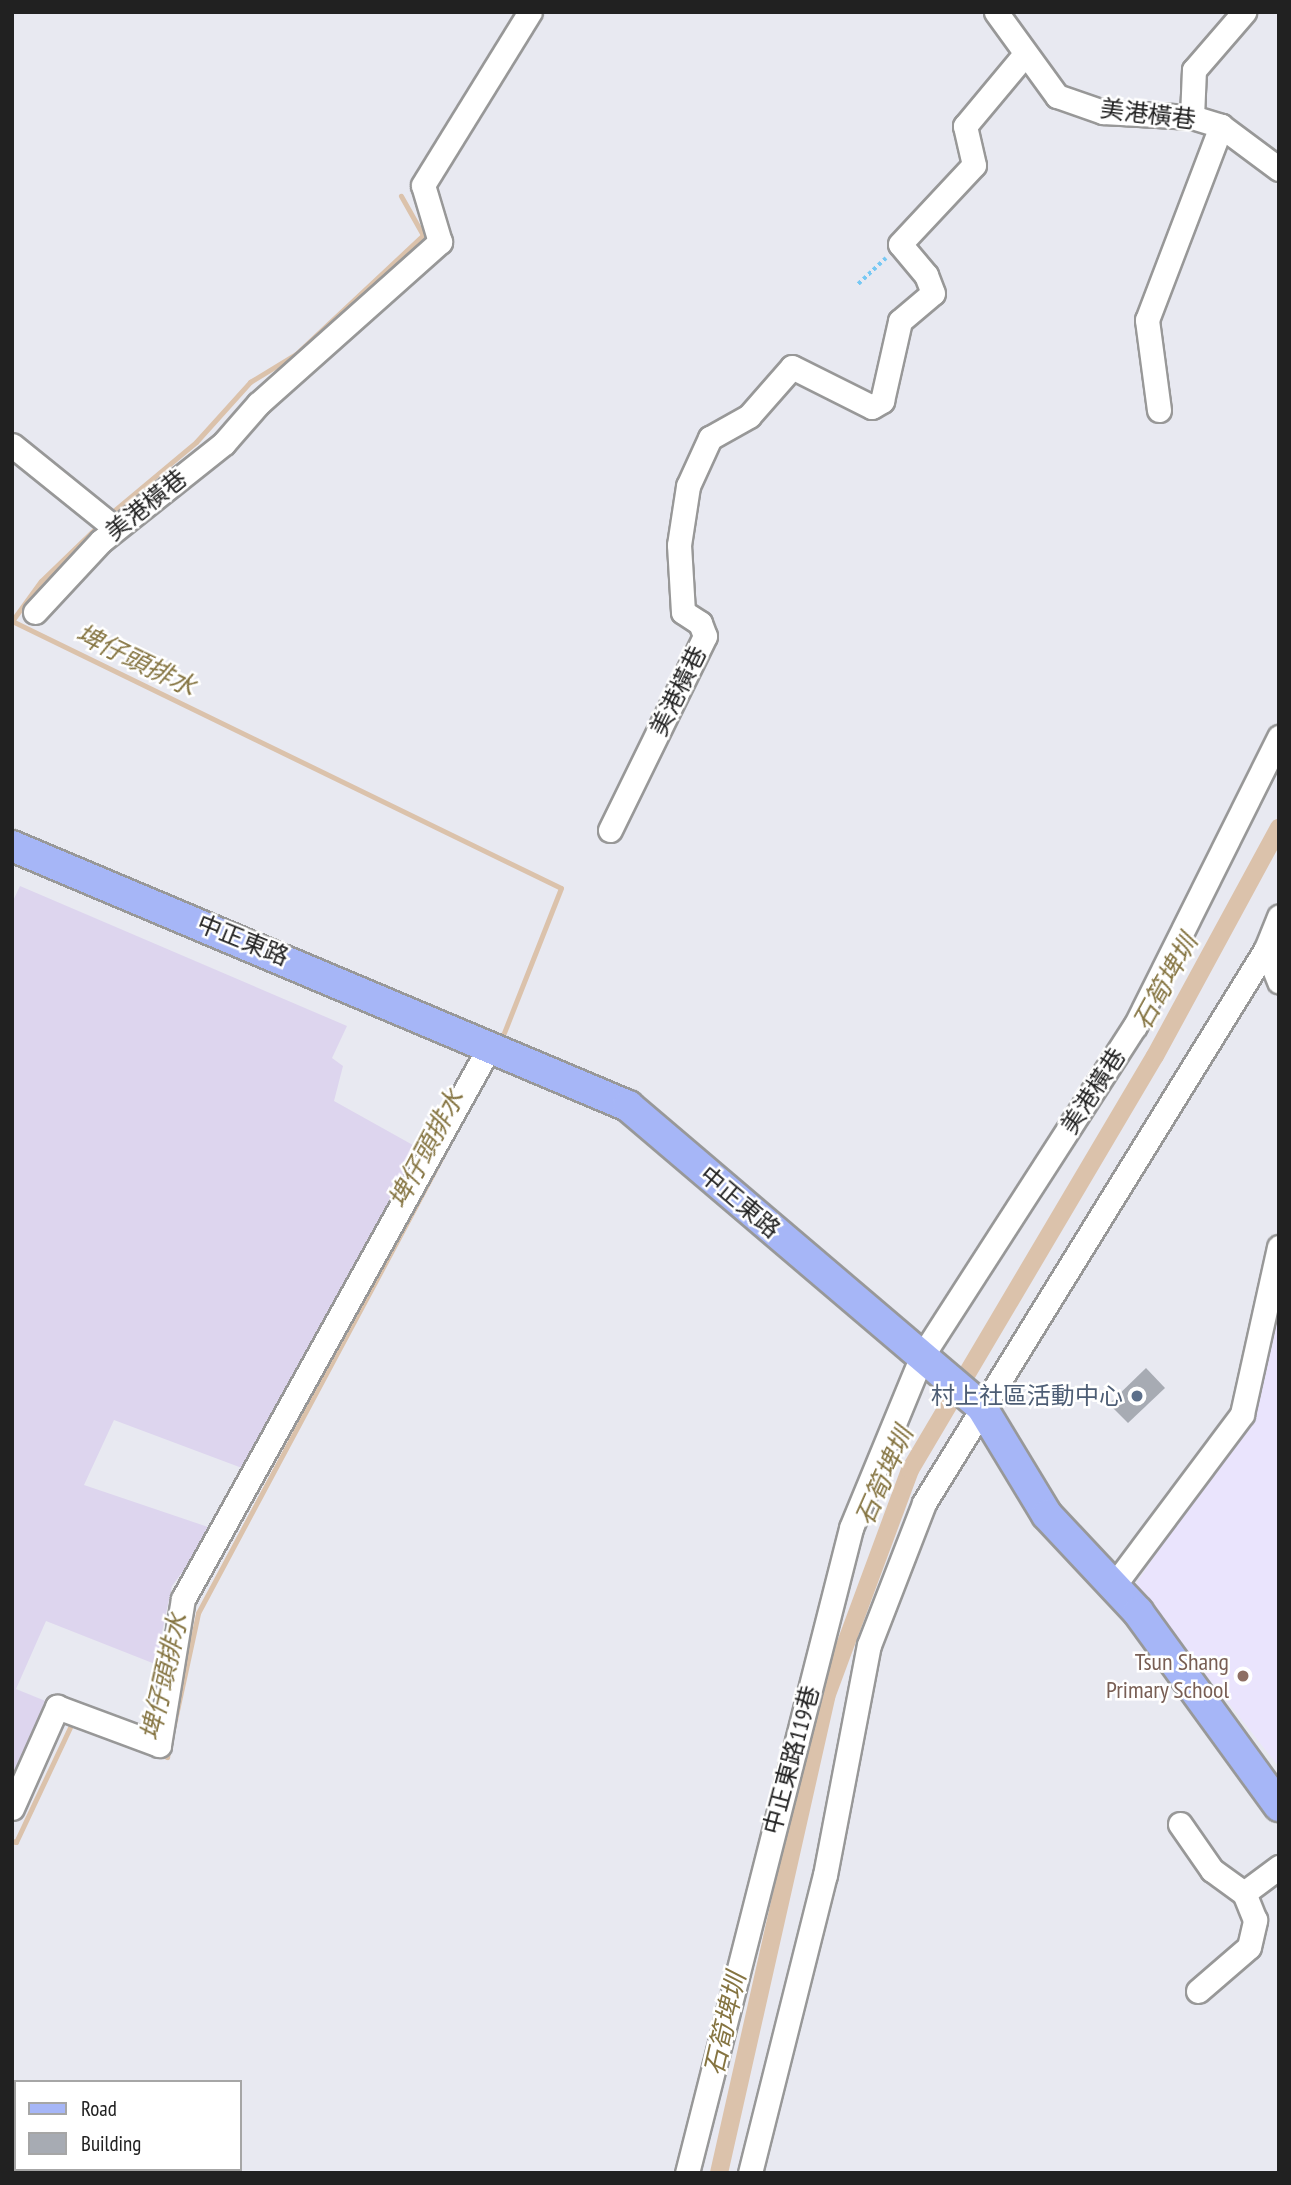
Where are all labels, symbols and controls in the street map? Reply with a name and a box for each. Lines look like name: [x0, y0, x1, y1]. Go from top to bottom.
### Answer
street label: 美港橫巷: [1099, 94, 1197, 134]
street label: 美港橫巷: [100, 464, 192, 546]
water label: 埤仔頭排水: [71, 617, 201, 703]
street label: 美港橫巷: [644, 642, 712, 740]
street label: 中正東路: [193, 909, 293, 971]
water label: 石筍埤圳: [1126, 929, 1204, 1035]
street label: 美港橫巷: [1055, 1043, 1131, 1139]
water label: 埤仔頭排水: [382, 1084, 470, 1214]
street label: 中正東路: [694, 1160, 786, 1244]
place label: 村上社區活動中心: [931, 1382, 1123, 1410]
marker: 村上社區活動中心: [1129, 1388, 1145, 1404]
water label: 石筍埤圳: [849, 1422, 919, 1530]
water label: 埤仔頭排水: [134, 1610, 194, 1744]
place label: Tsun Shang Primary School: [1105, 1648, 1229, 1704]
marker: Tsun Shang Primary School: [1235, 1668, 1251, 1684]
street label: 中正東路119巷: [757, 1683, 825, 1837]
water label: 石筍埤圳: [698, 1970, 752, 2078]
legend: [14, 2080, 242, 2171]
text: Road: [81, 2095, 117, 2122]
text: Building: [81, 2130, 141, 2157]

